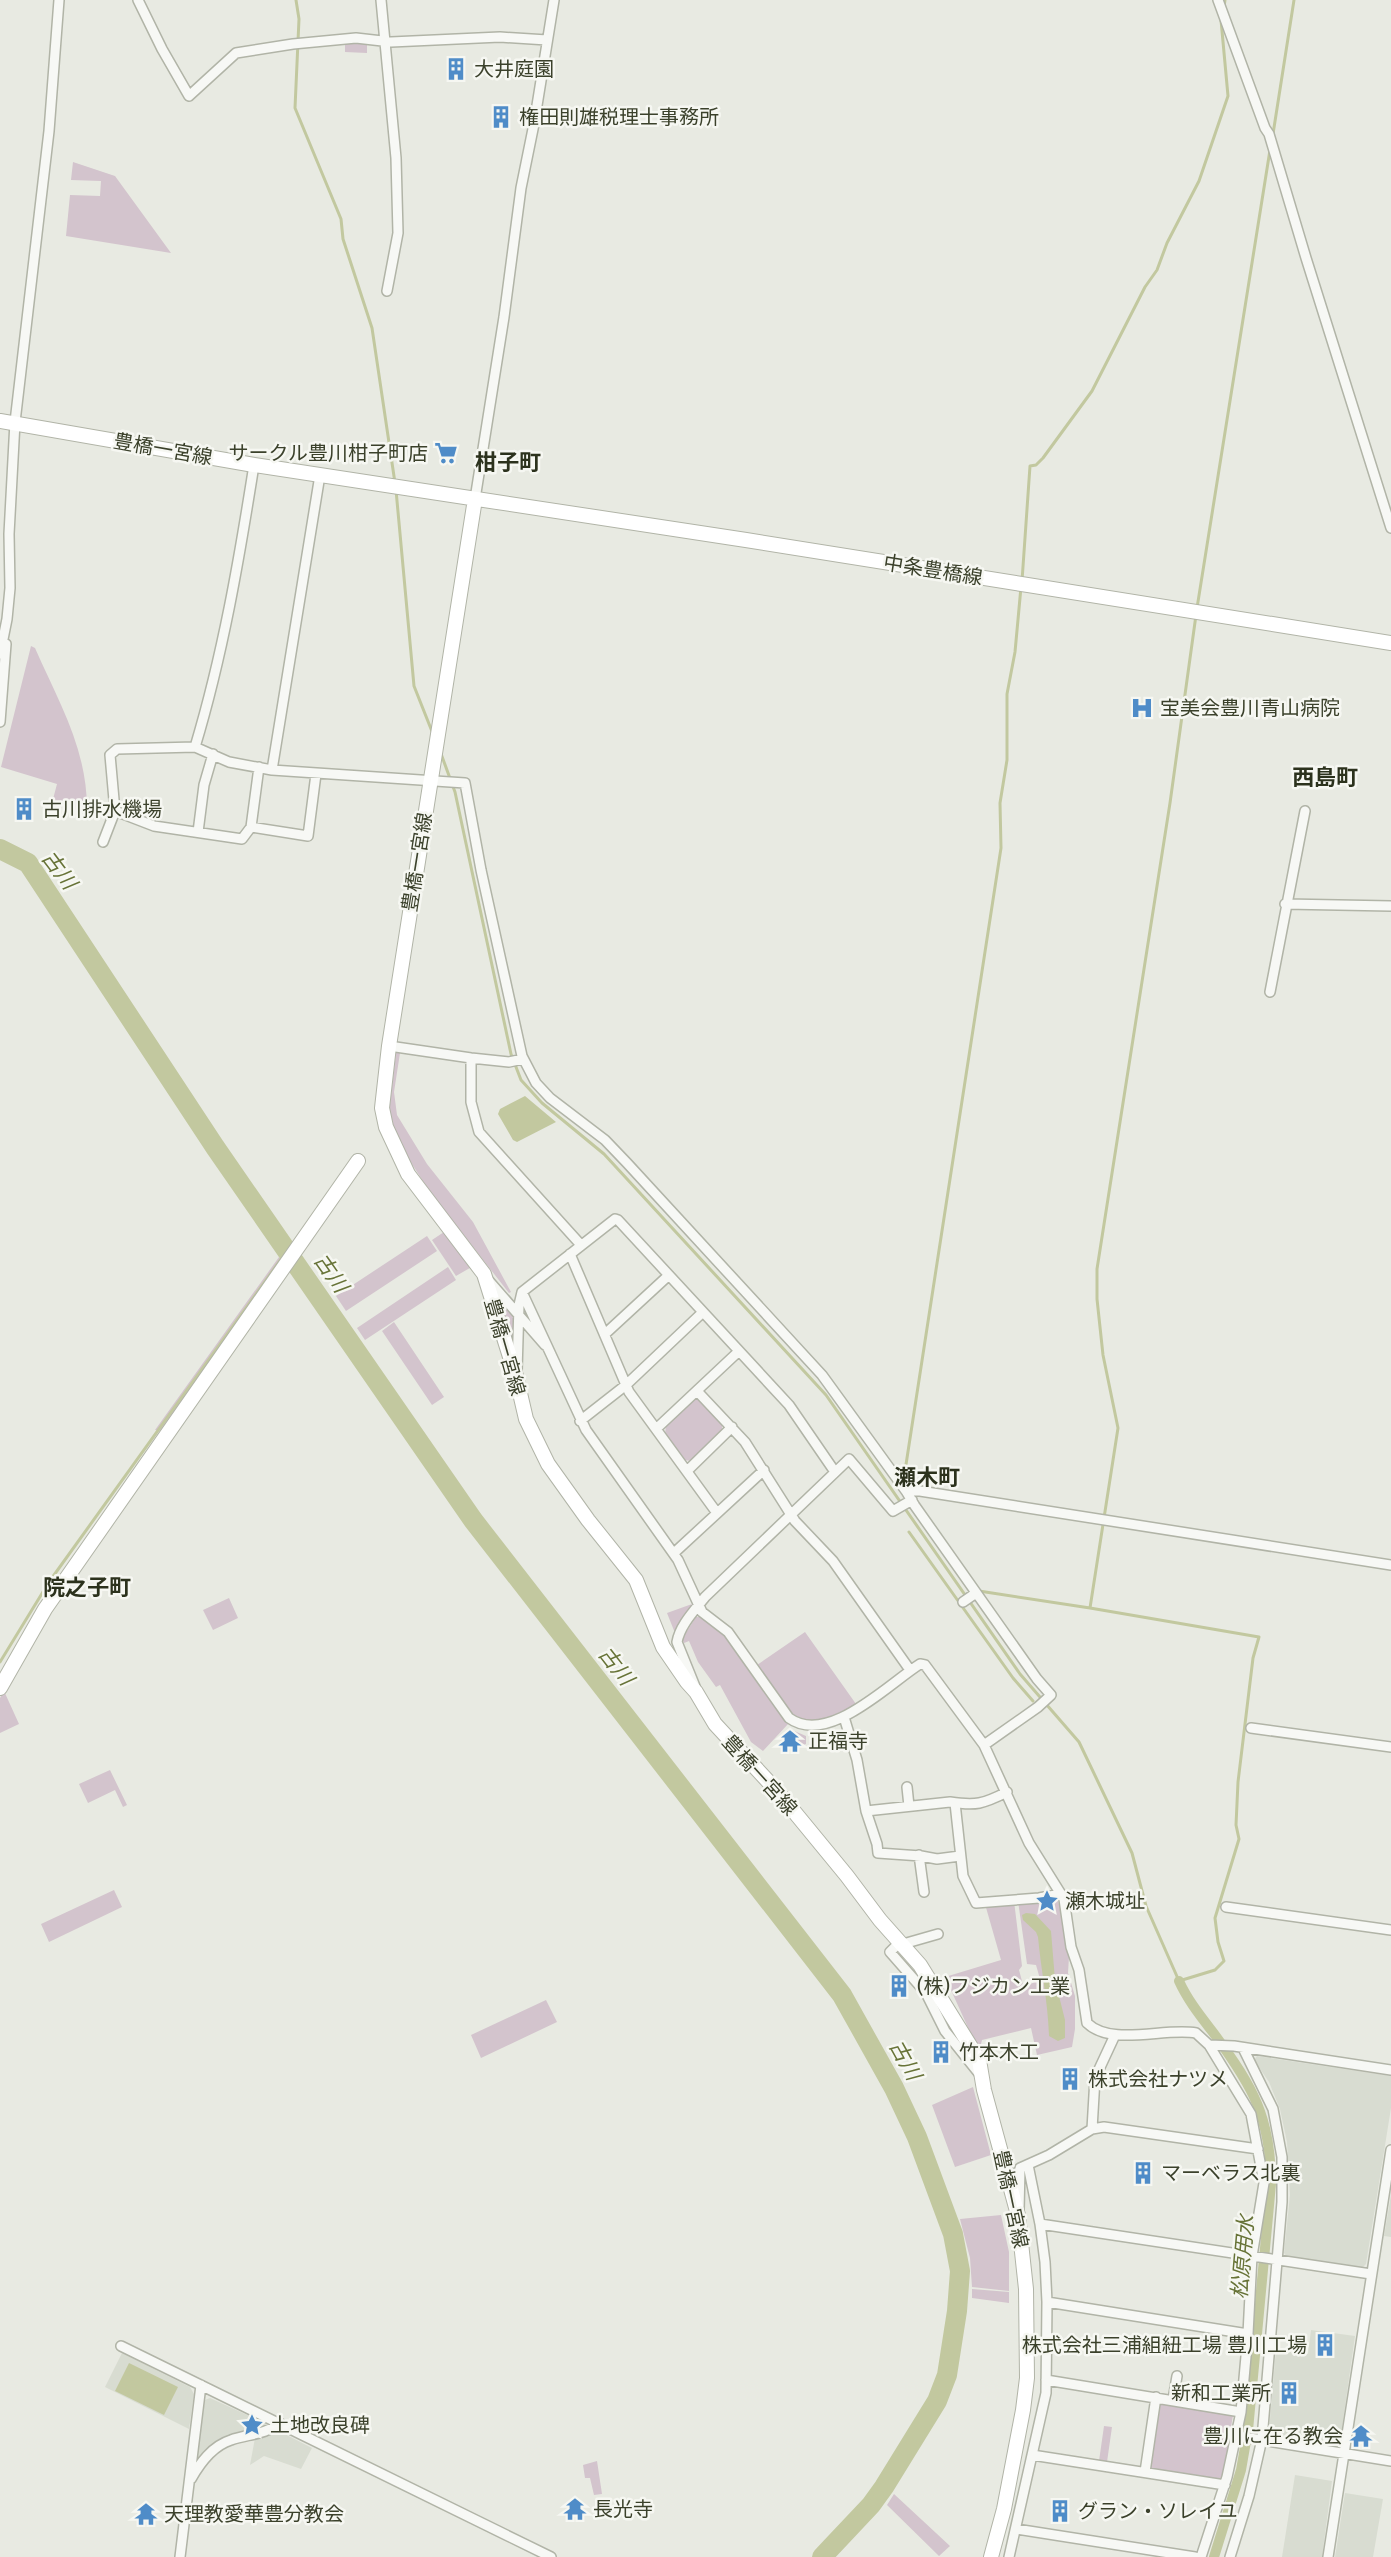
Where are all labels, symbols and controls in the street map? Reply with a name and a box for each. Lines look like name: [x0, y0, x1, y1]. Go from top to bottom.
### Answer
building icon: 大井庭園: [443, 56, 469, 82]
place label: 大井庭園: [474, 57, 554, 81]
building icon: 権田則雄税理士事務所: [488, 104, 514, 130]
place label: 権田則雄税理士事務所: [519, 105, 719, 129]
street label: 豊橋一宮線: [112, 428, 214, 470]
supermarket icon: サークル豊川柑子町店: [433, 440, 459, 466]
place label: サークル豊川柑子町店: [229, 441, 428, 465]
district label: 柑子町: [475, 449, 541, 476]
street label: 中条豊橋線: [882, 550, 984, 590]
hospital icon: 宝美会豊川青山病院: [1129, 695, 1155, 721]
place label: 宝美会豊川青山病院: [1160, 696, 1340, 720]
district label: 西島町: [1292, 764, 1358, 791]
building icon: 古川排水機場: [11, 796, 37, 822]
place label: 古川排水機場: [42, 797, 162, 821]
street label: 豊橋一宮線: [397, 811, 437, 913]
water label: 古川: [36, 845, 83, 896]
water label: 古川: [308, 1248, 355, 1299]
street label: 豊橋一宮線: [480, 1296, 530, 1398]
district label: 瀬木町: [894, 1464, 960, 1491]
district label: 院之子町: [43, 1574, 131, 1601]
water label: 古川: [593, 1641, 640, 1692]
temple icon: 正福寺: [777, 1728, 803, 1754]
place label: 正福寺: [808, 1729, 868, 1753]
street label: 豊橋一宮線: [718, 1730, 802, 1820]
place icon: 瀬木城址: [1034, 1888, 1060, 1914]
place label: 瀬木城址: [1065, 1889, 1145, 1913]
building icon: (株)フジカン工業: [886, 1973, 912, 1999]
place label: (株)フジカン工業: [917, 1974, 1070, 1998]
water label: 古川: [883, 2035, 928, 2086]
building icon: 竹本木工: [928, 2039, 954, 2065]
place label: 竹本木工: [959, 2040, 1039, 2064]
building icon: 株式会社ナツメ: [1057, 2066, 1083, 2092]
place label: 株式会社ナツメ: [1088, 2067, 1228, 2091]
street label: 豊橋一宮線: [989, 2148, 1033, 2250]
building icon: マーベラス北裏: [1130, 2160, 1156, 2186]
place label: マーベラス北裏: [1161, 2161, 1301, 2185]
water label: 松原用水: [1226, 2212, 1260, 2300]
building icon: 株式会社三浦組紐工場 豊川工場: [1312, 2332, 1338, 2358]
place label: 株式会社三浦組紐工場 豊川工場: [1022, 2333, 1307, 2357]
building icon: 新和工業所: [1276, 2380, 1302, 2406]
place label: 新和工業所: [1171, 2381, 1271, 2405]
place icon: 土地改良碑: [239, 2412, 265, 2438]
place label: 土地改良碑: [270, 2413, 370, 2437]
temple icon: 豊川に在る教会: [1348, 2423, 1374, 2449]
place label: 豊川に在る教会: [1203, 2424, 1343, 2448]
temple icon: 長光寺: [562, 2496, 588, 2522]
place label: 長光寺: [593, 2497, 653, 2521]
building icon: グラン・ソレイユ: [1047, 2498, 1073, 2524]
place label: グラン・ソレイユ: [1078, 2499, 1238, 2523]
temple icon: 天理教愛華豊分教会: [133, 2501, 159, 2527]
place label: 天理教愛華豊分教会: [164, 2502, 344, 2526]

